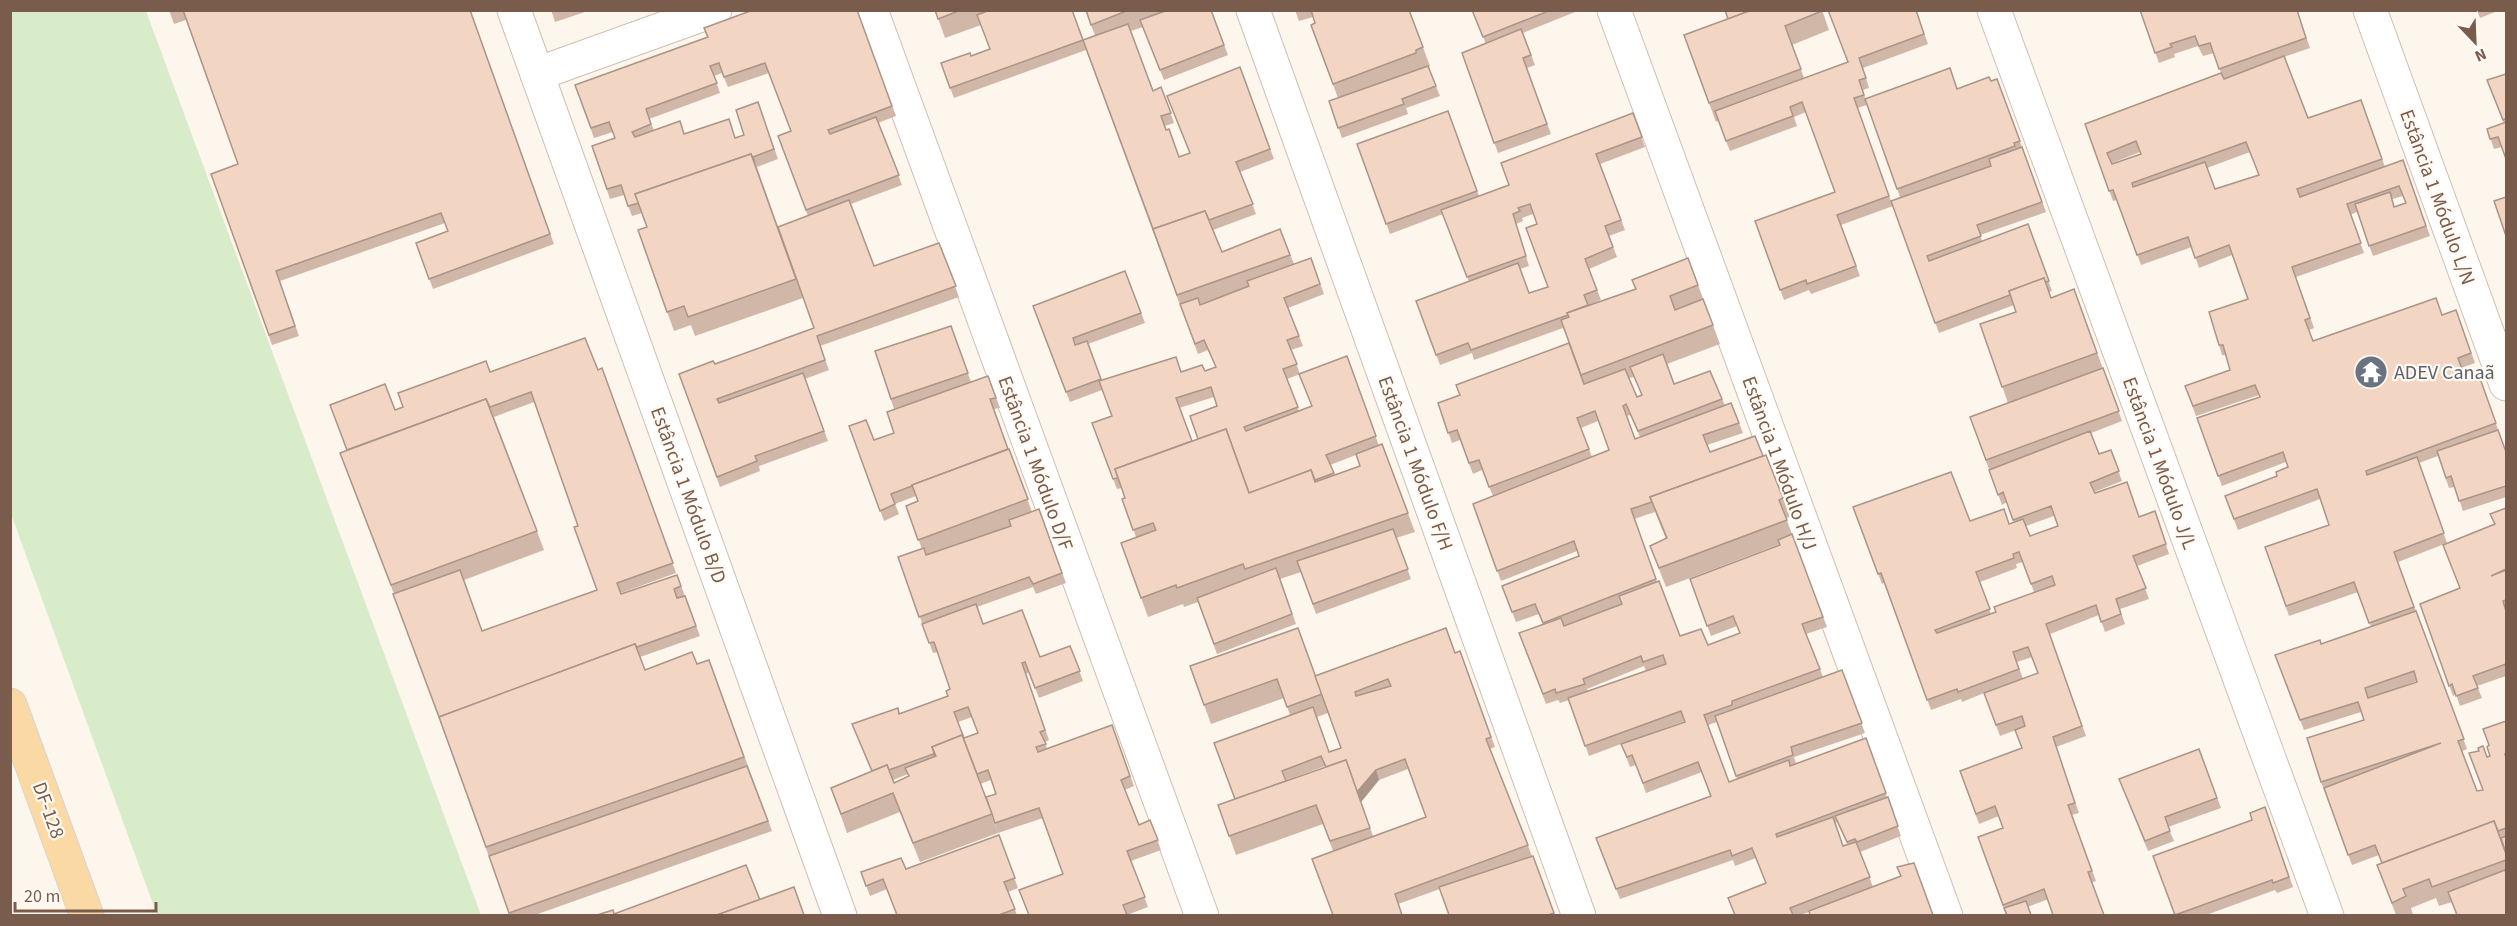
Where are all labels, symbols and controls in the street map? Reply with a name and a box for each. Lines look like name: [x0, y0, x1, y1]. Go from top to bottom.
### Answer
north arrow: [2445, 12, 2505, 72]
text: N: [2471, 43, 2490, 67]
street label: Estância 1 Módulo L/N: [2392, 106, 2482, 289]
temple icon: ADEV Canaã: [2353, 354, 2389, 390]
place label: ADEV Canaã: [2394, 359, 2495, 387]
street label: Estância 1 Módulo D/F: [990, 372, 1080, 555]
street label: Estância 1 Módulo F/H: [1370, 372, 1460, 554]
street label: Estância 1 Módulo H/J: [1735, 372, 1824, 554]
street label: Estância 1 Módulo J/L: [2115, 373, 2203, 554]
street label: Estância 1 Módulo B/D: [643, 403, 733, 588]
street label: DF-128: [25, 778, 71, 843]
scale bar: [15, 875, 156, 913]
text: 20 m: [24, 884, 60, 909]

